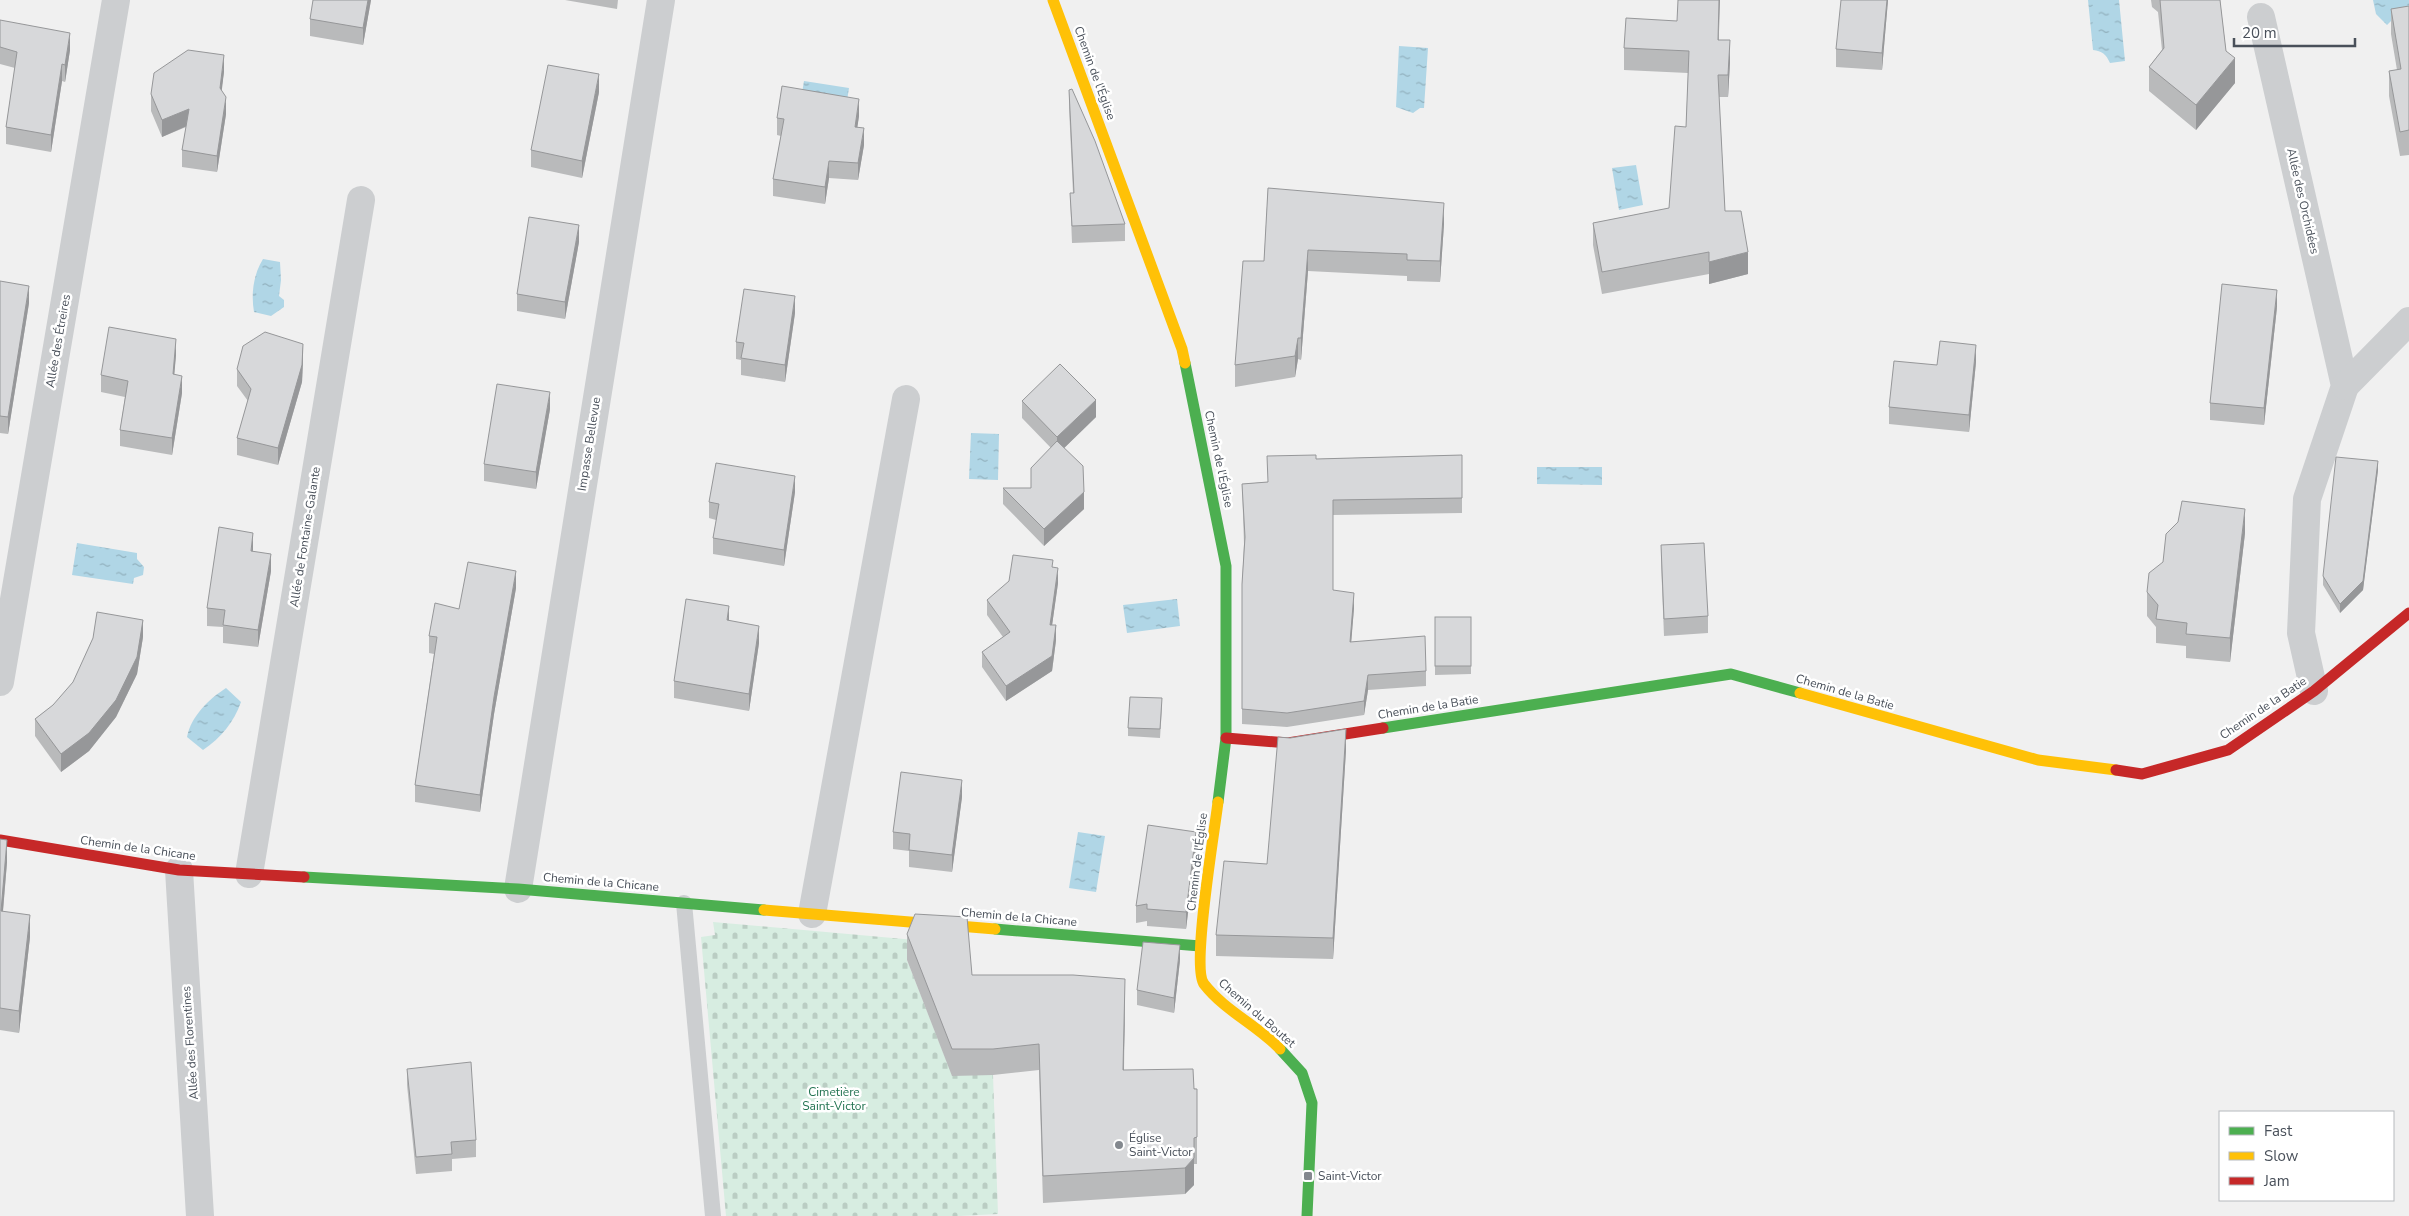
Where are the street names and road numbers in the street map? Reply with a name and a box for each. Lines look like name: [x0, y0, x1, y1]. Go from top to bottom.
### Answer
street label: Chemin de l'Église: [1071, 24, 1119, 122]
street label: Allée des Orchidées: [2283, 147, 2323, 256]
street label: Allée des Étreires: [42, 293, 74, 389]
street label: Impasse Bellevue: [574, 396, 604, 492]
street label: Chemin de l'Église: [1201, 409, 1237, 509]
street label: Allée de Fontaine-Galante: [286, 466, 324, 608]
street label: Chemin de la Batie: [1794, 670, 1896, 714]
street label: Chemin de la Batie: [2216, 673, 2310, 743]
street label: Chemin de la Batie: [1377, 691, 1479, 723]
street label: Chemin de l'Église: [1183, 812, 1211, 912]
street label: Chemin de la Chicane: [79, 832, 197, 864]
street label: Chemin de la Chicane: [542, 869, 660, 895]
street label: Chemin de la Chicane: [960, 904, 1078, 930]
street label: Chemin du Boutet: [1215, 975, 1300, 1051]
street label: Allée des Florentines: [178, 985, 202, 1100]

